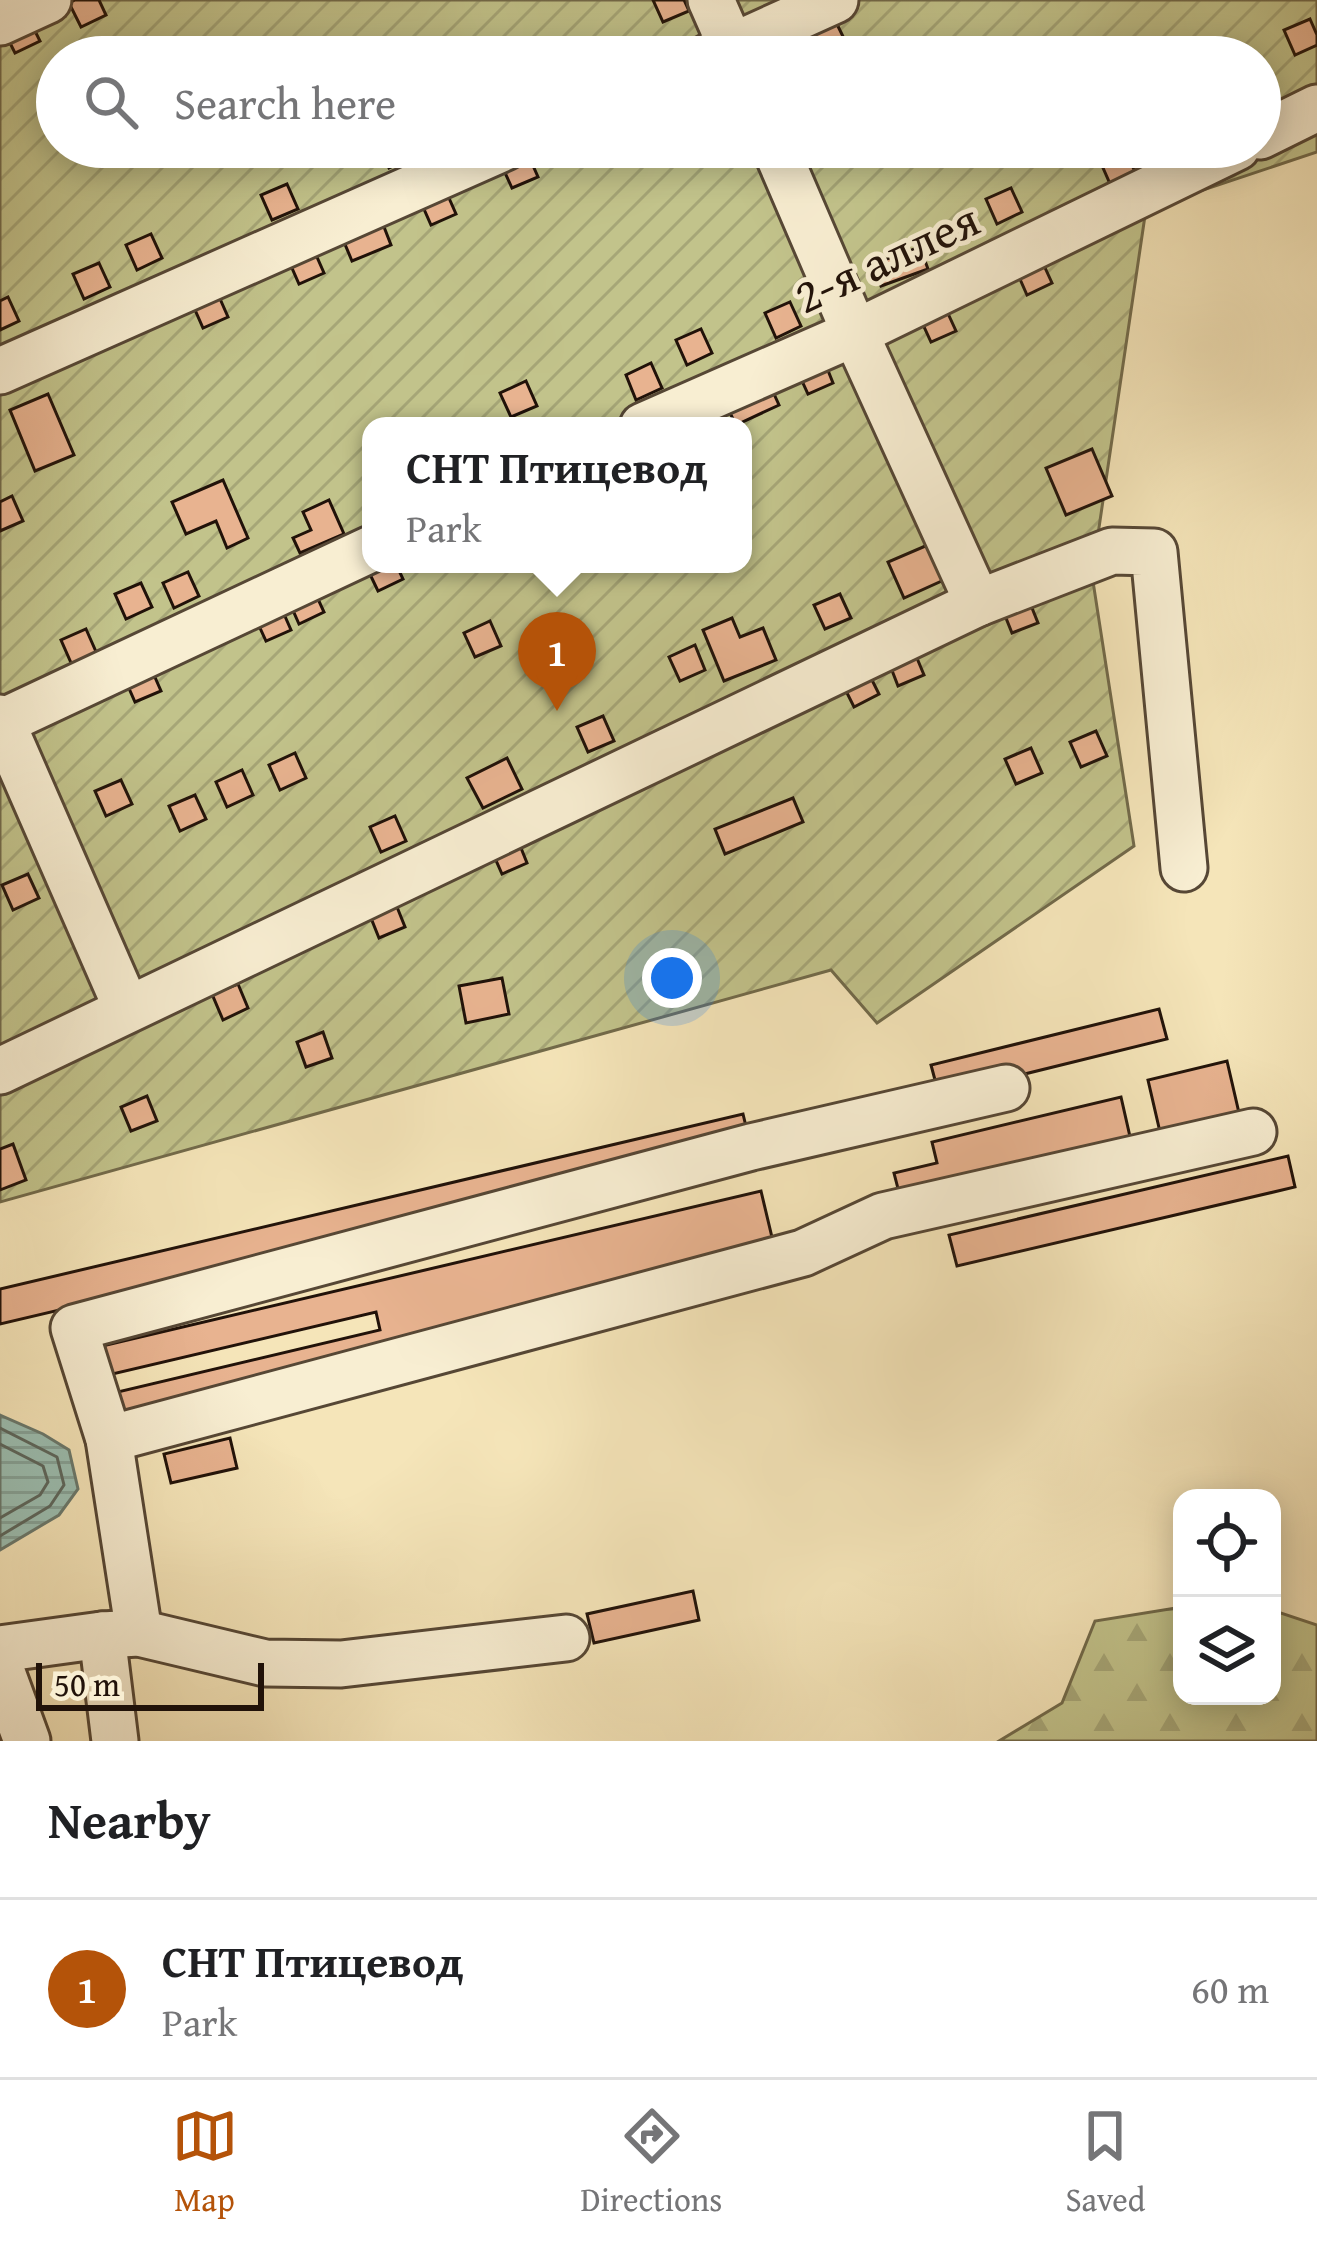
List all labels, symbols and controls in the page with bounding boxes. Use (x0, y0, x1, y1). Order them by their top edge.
search box (36, 36, 1281, 168)
icon: search (78, 69, 144, 135)
text: Search here (174, 70, 396, 135)
street label: 2-я аллея (782, 183, 990, 331)
popup (362, 417, 752, 573)
text: СНТ Птицевод (406, 434, 708, 499)
text: Park (406, 499, 482, 556)
pin: 1 (518, 612, 596, 711)
your location (642, 948, 702, 1008)
map controls (1173, 1489, 1281, 1705)
button: locate (1173, 1489, 1281, 1597)
button: layers (1173, 1597, 1281, 1705)
scale bar (36, 1657, 264, 1710)
text: 50 m (54, 1660, 120, 1708)
text: Nearby (48, 1782, 211, 1857)
text: СНТ Птицевод (162, 1928, 463, 1993)
text: 1 (77, 1960, 97, 2017)
text: 60 m (1191, 1960, 1269, 2017)
text: Park (162, 1993, 237, 2050)
tab: Map (172, 2103, 238, 2223)
tab: Directions (581, 2103, 722, 2223)
tab: Saved (1066, 2103, 1145, 2223)

